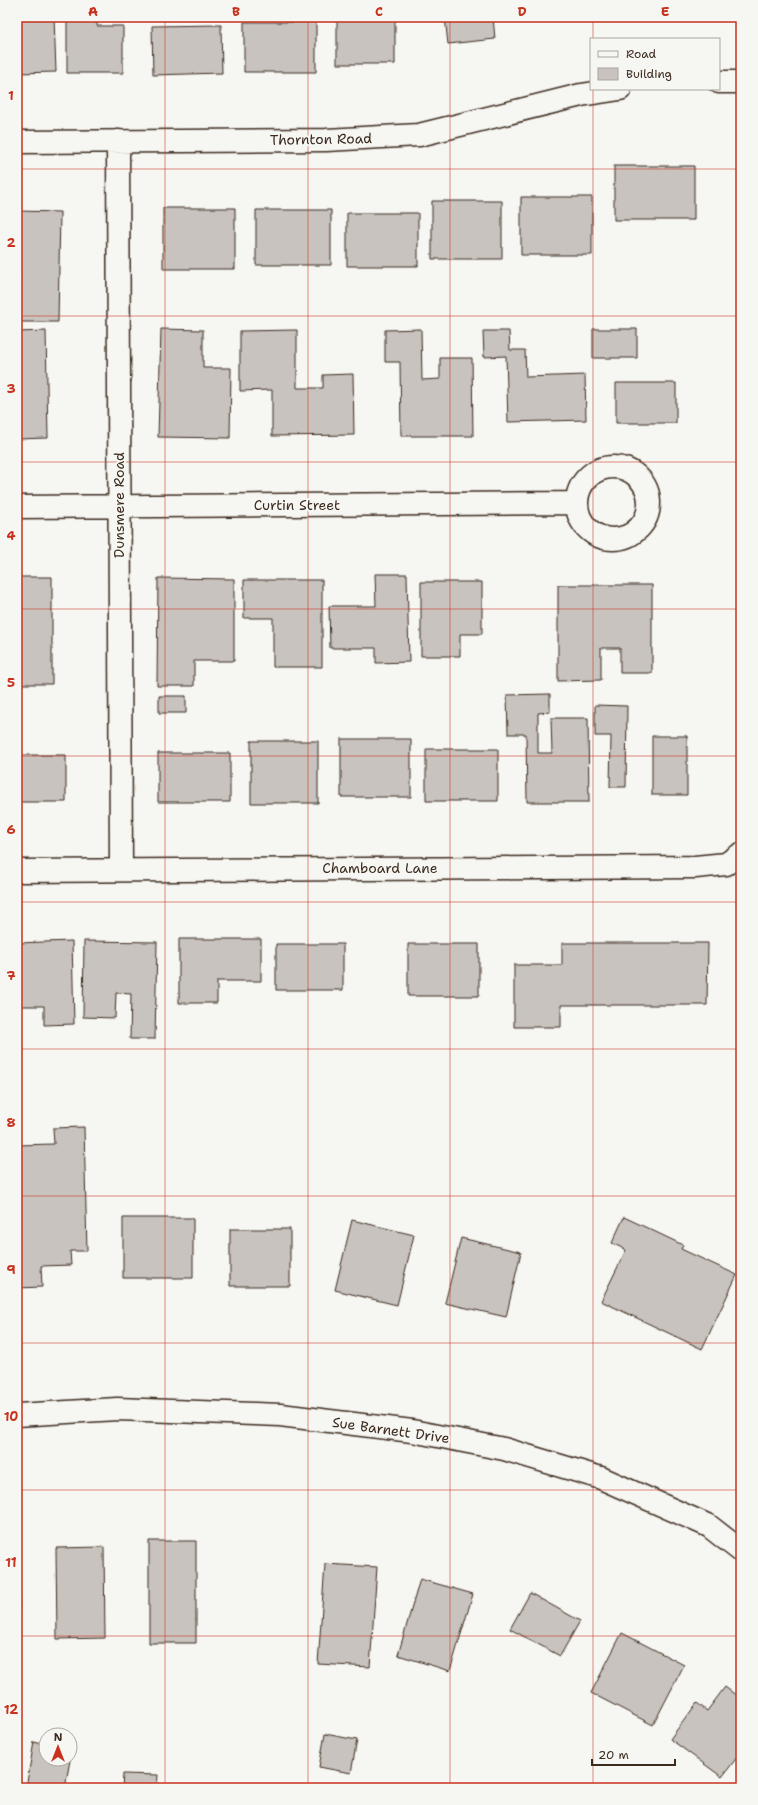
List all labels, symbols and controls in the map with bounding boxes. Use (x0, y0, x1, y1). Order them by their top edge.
text: A (88, 3, 98, 20)
text: B (232, 3, 240, 20)
text: C (375, 3, 383, 20)
text: D (517, 3, 527, 20)
text: E (661, 3, 670, 20)
legend (590, 38, 720, 90)
text: Road (626, 46, 657, 62)
text: Building (626, 66, 672, 82)
text: 1 (8, 87, 14, 104)
street label: Thornton Road (270, 129, 372, 149)
text: 2 (6, 234, 16, 251)
text: 3 (6, 380, 16, 397)
street label: Dunsmere Road (110, 452, 128, 558)
street label: Curtin Street (254, 496, 340, 514)
text: 4 (6, 527, 16, 544)
text: 5 (7, 674, 15, 691)
text: 6 (6, 821, 16, 838)
street label: Chamboard Lane (322, 859, 438, 877)
text: 7 (6, 967, 16, 984)
text: 8 (6, 1114, 16, 1131)
text: 9 (6, 1261, 16, 1278)
text: 10 (4, 1408, 18, 1425)
street label: Sue Barnett Drive (331, 1413, 451, 1447)
text: 11 (5, 1554, 17, 1571)
text: 12 (4, 1701, 18, 1718)
north arrow (38, 1727, 78, 1767)
text: N (54, 1730, 63, 1745)
scale bar (592, 1741, 675, 1767)
text: 20 m (598, 1747, 629, 1763)

